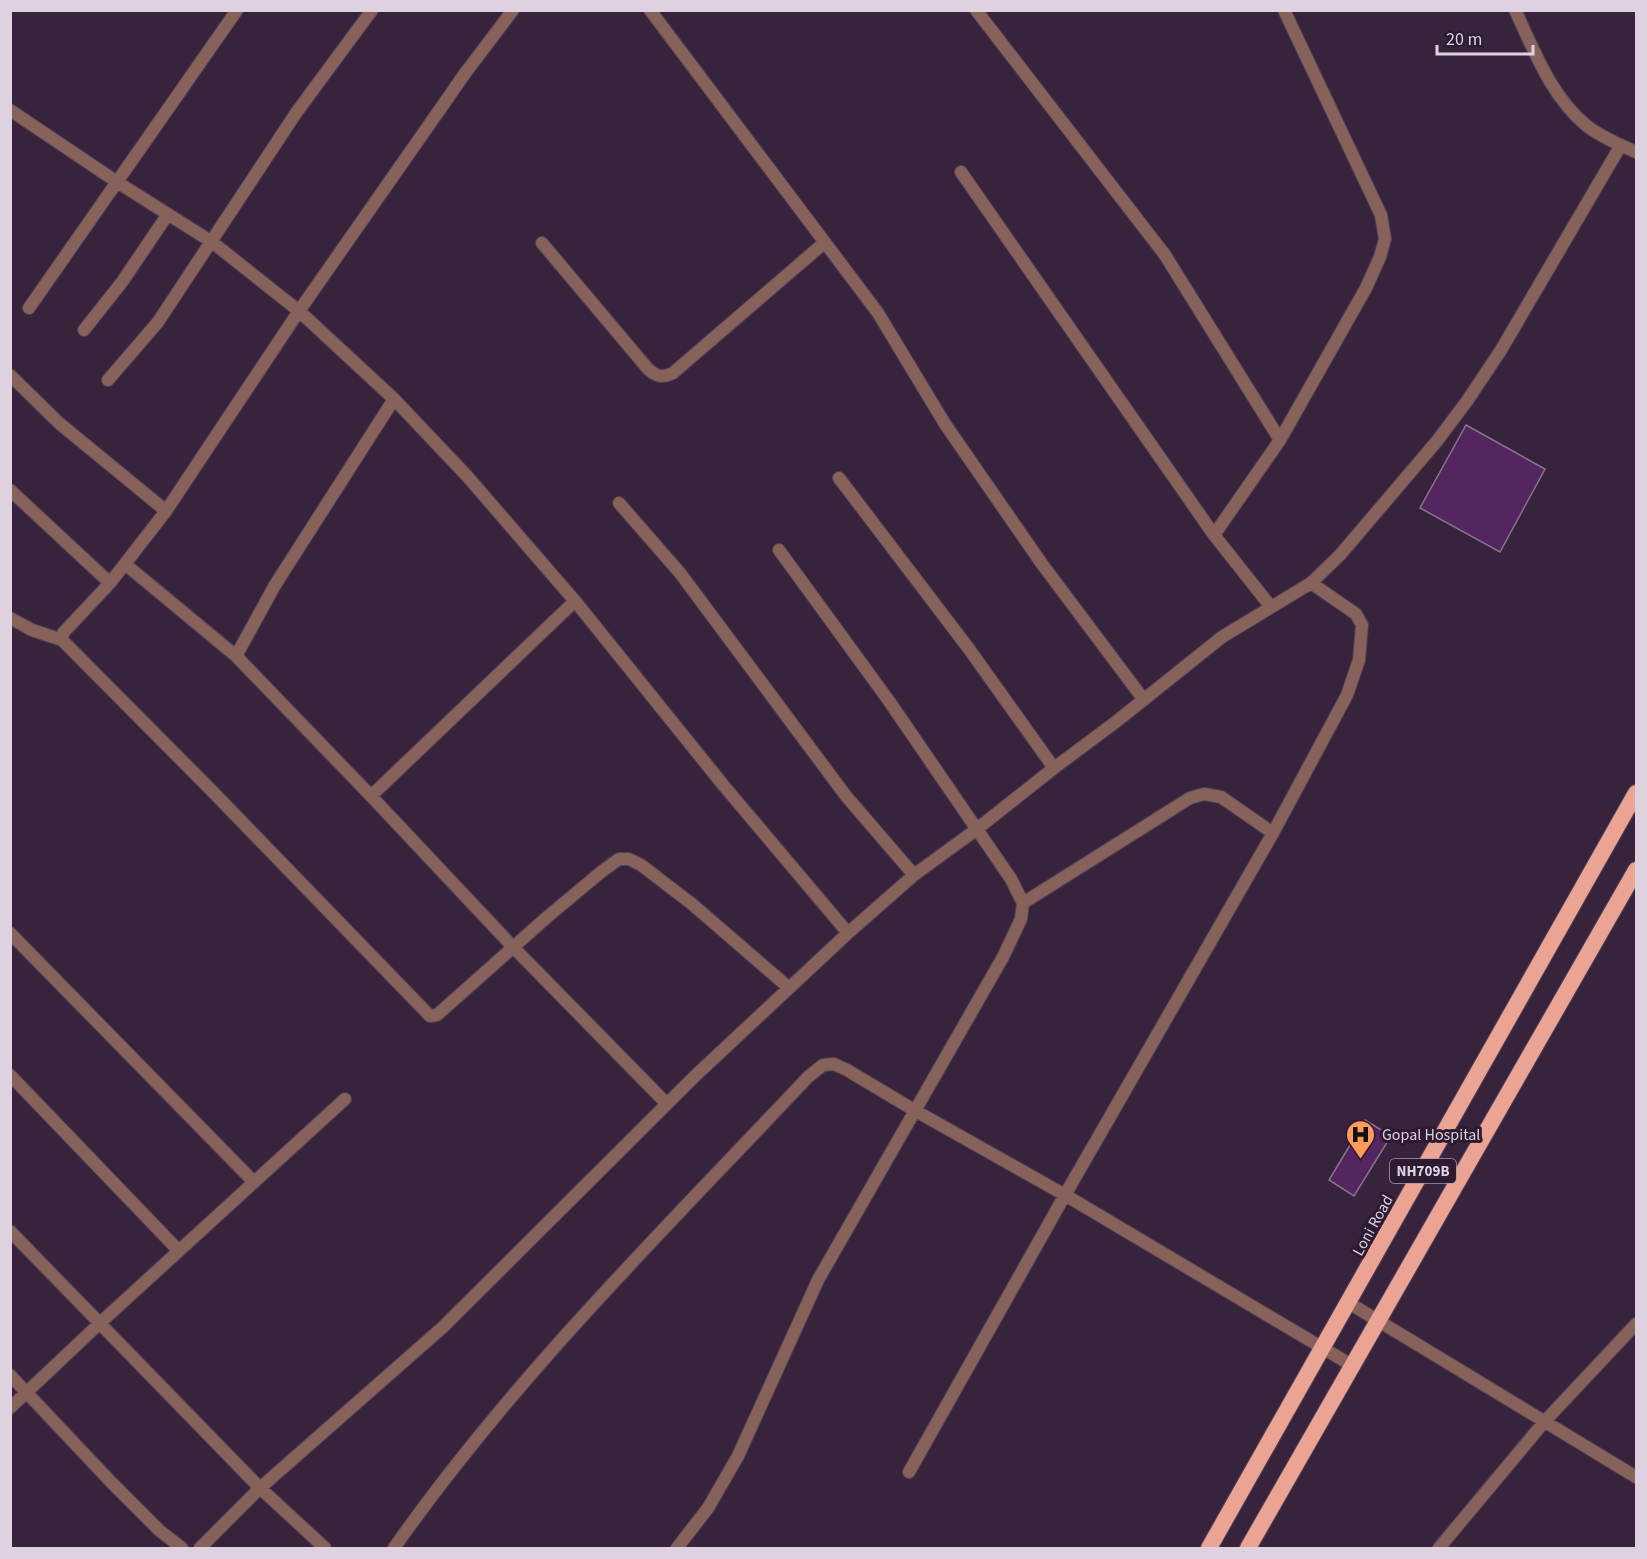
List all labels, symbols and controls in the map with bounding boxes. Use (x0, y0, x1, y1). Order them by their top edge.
scale bar (1437, 18, 1533, 56)
text: 20 m (1446, 27, 1482, 52)
hospital icon: Gopal Hospital (1345, 1118, 1377, 1160)
place label: Gopal Hospital (1382, 1124, 1480, 1146)
road number: NH709B (1390, 1159, 1456, 1183)
street label: Loni Road (1347, 1191, 1399, 1260)

